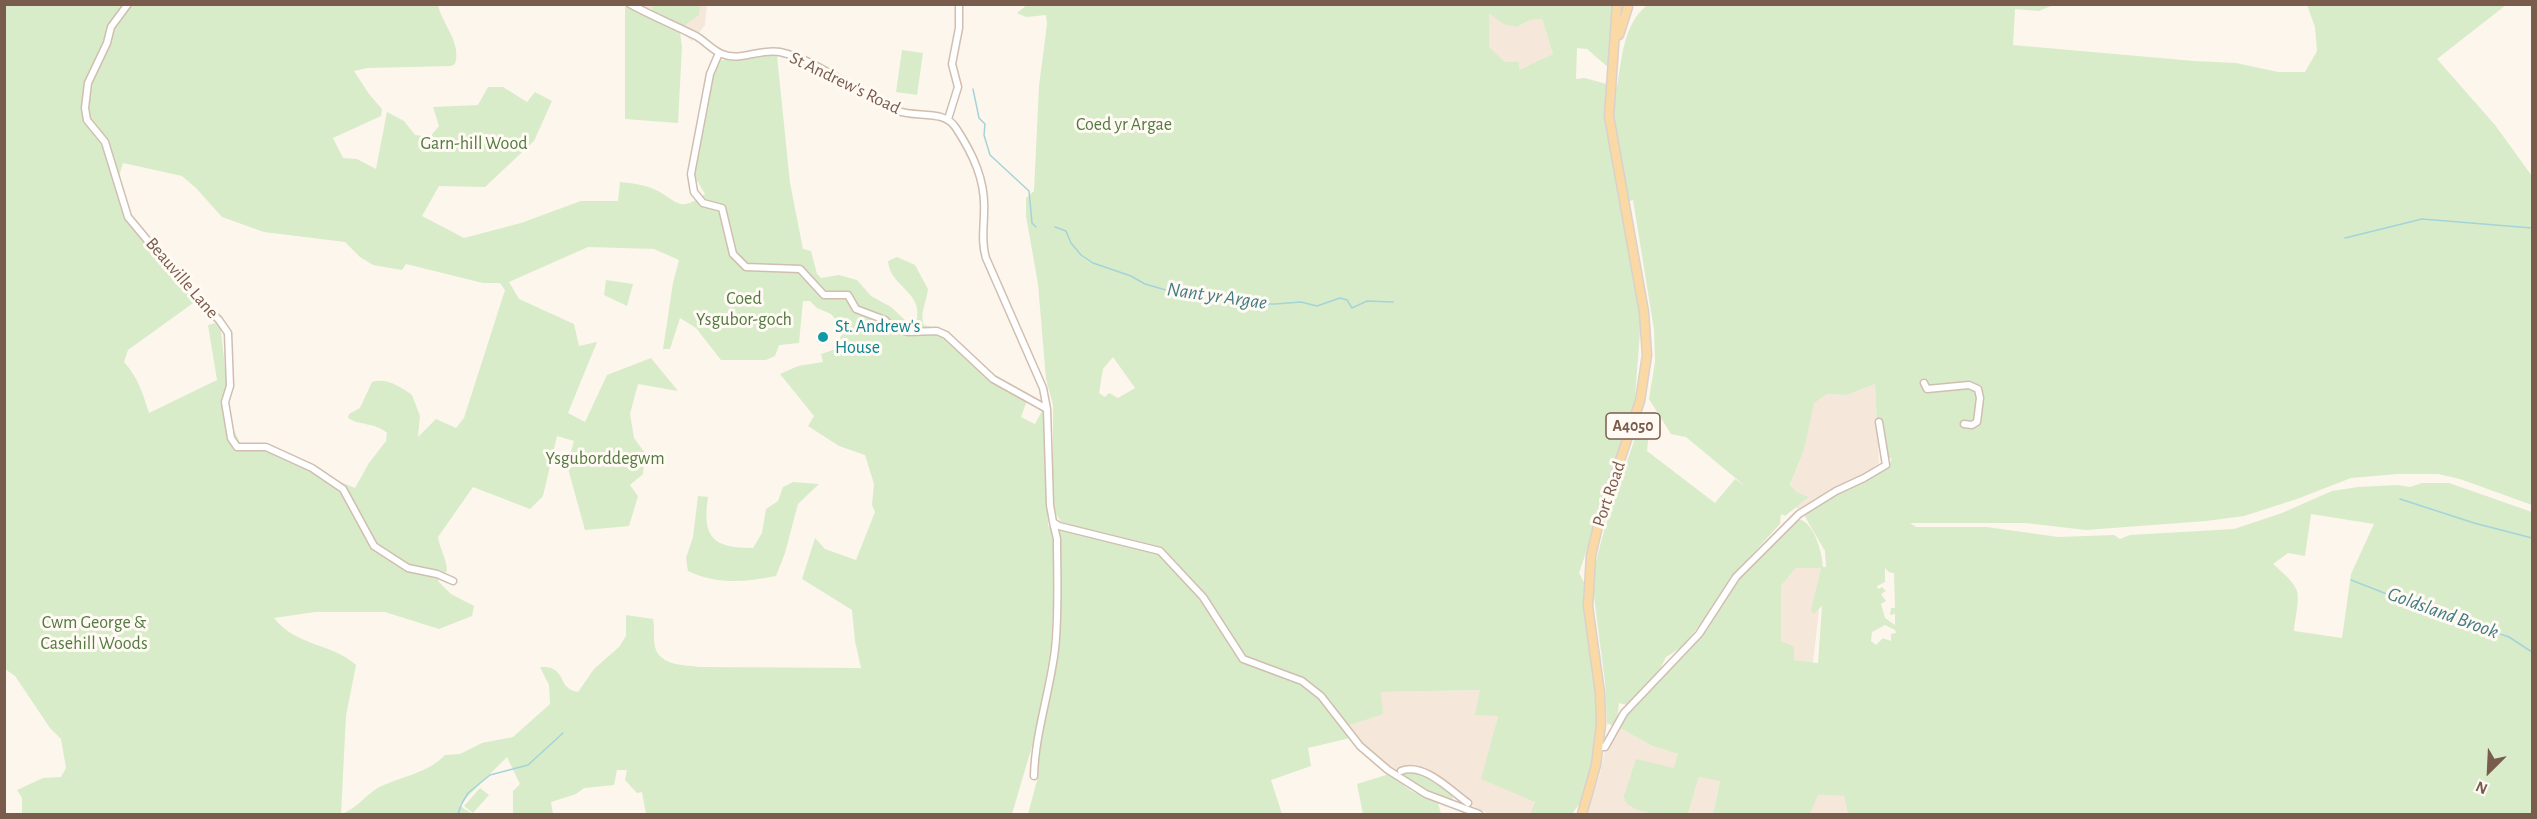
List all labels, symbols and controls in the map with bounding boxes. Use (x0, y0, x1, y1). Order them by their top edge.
street label: St Andrew's Road (786, 47, 904, 119)
park label: Coed yr Argae (1076, 114, 1172, 136)
park label: Garn-hill Wood (420, 133, 528, 155)
street label: Beauville Lane (141, 233, 223, 323)
water label: Nant yr Argae (1165, 277, 1269, 315)
park label: Coed Ysgubor-goch (696, 288, 792, 330)
place label: St. Andrew's House (835, 316, 920, 358)
marker: St. Andrew's House (816, 330, 830, 344)
road number: A4050 (1606, 413, 1660, 439)
park label: Ysguborddegwm (545, 448, 665, 470)
street label: Port Road (1588, 459, 1630, 529)
water label: Goldsland Brook (2384, 582, 2502, 644)
park label: Cwm George & Casehill Woods (40, 612, 148, 654)
north arrow (2459, 741, 2519, 801)
text: N (2473, 778, 2490, 797)

